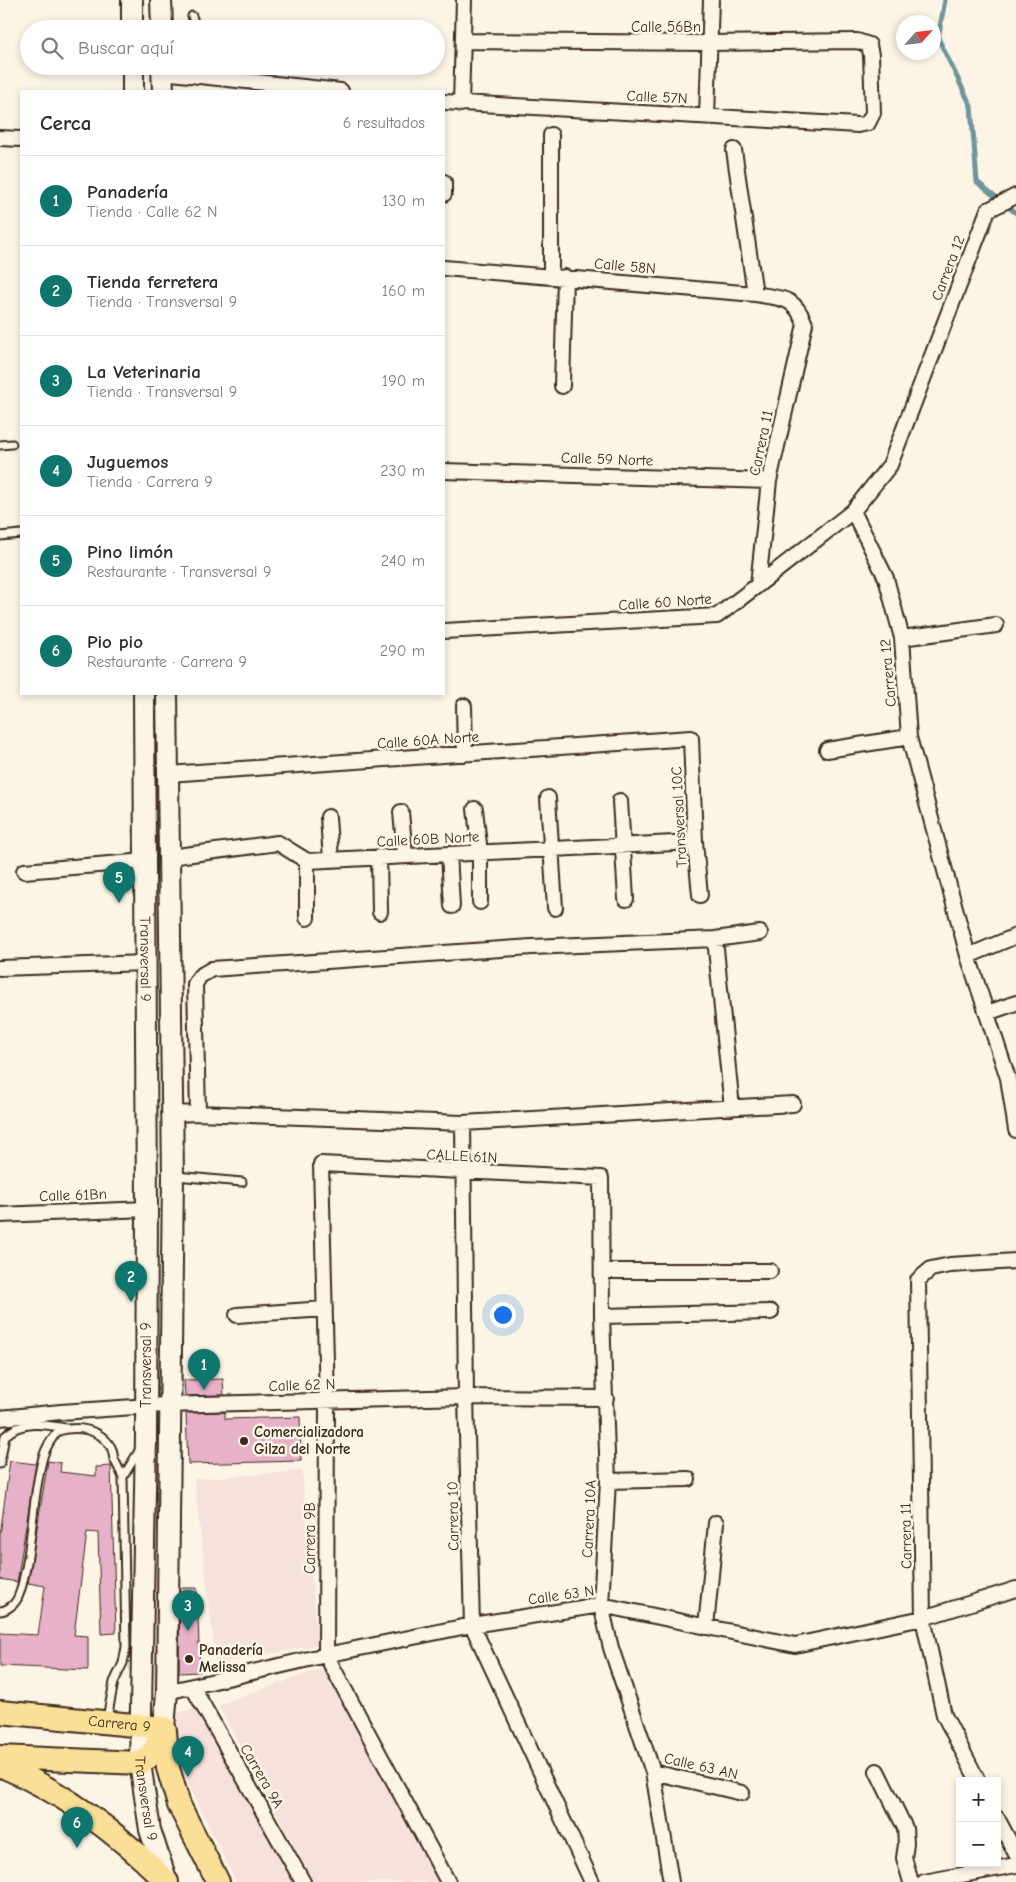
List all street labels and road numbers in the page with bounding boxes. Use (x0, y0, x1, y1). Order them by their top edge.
street label: Calle 56Bn (631, 18, 701, 36)
street label: Calle 57N (626, 86, 688, 108)
street label: Carrera 12 (927, 233, 969, 303)
street label: Calle 58N (593, 254, 657, 278)
street label: Carrera 11 (745, 409, 777, 477)
street label: Calle 59 Norte (561, 448, 654, 470)
street label: Calle 60 Norte (618, 590, 713, 614)
street label: Carrera 12 (876, 638, 900, 708)
street label: Calle 60A Norte (376, 727, 480, 753)
street label: Transversal 10C (667, 766, 691, 868)
street label: Calle 60B Norte (376, 827, 480, 851)
street label: Transversal 9 (136, 916, 155, 1002)
street label: CALLE 61N (426, 1145, 498, 1167)
street label: Calle 61Bn (39, 1185, 107, 1205)
street label: Transversal 9 (137, 1322, 155, 1408)
street label: Calle 62 N (268, 1375, 336, 1395)
street label: Carrera 10A (578, 1479, 600, 1559)
street label: Carrera 10 (443, 1481, 463, 1551)
street label: Carrera 9B (301, 1502, 319, 1574)
street label: Carrera 11 (896, 1503, 916, 1569)
street label: Calle 63 N (527, 1581, 595, 1609)
street label: Carrera 9 (87, 1712, 151, 1736)
street label: Carrera 9A (236, 1741, 288, 1812)
street label: Calle 63 AN (662, 1749, 740, 1783)
street label: Transversal 9 (131, 1756, 162, 1843)

